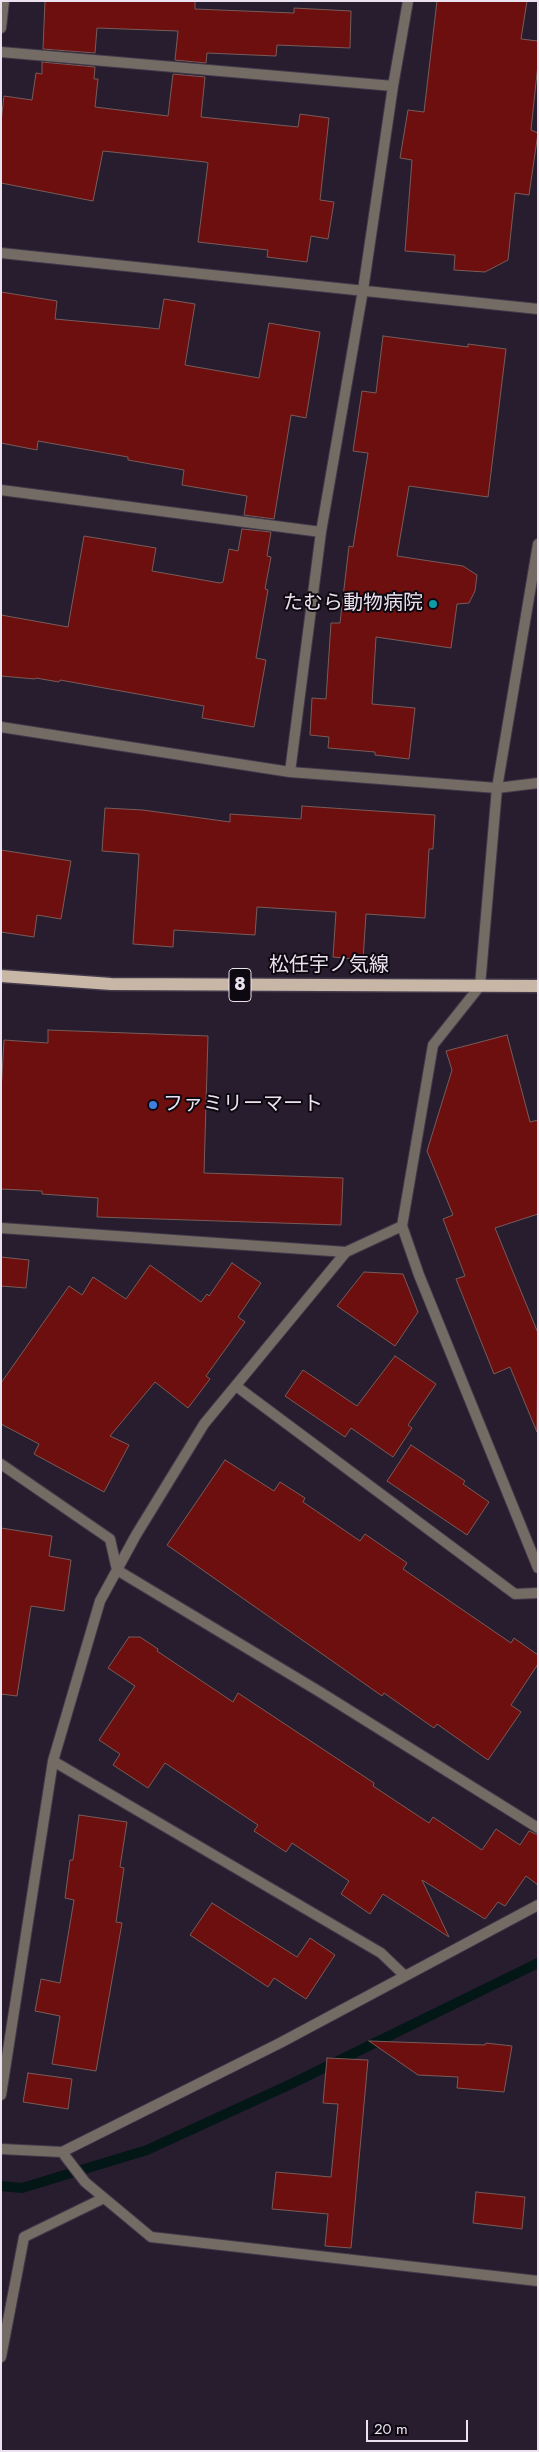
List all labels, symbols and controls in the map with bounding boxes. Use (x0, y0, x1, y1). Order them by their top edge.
place label: たむら動物病院 (283, 592, 423, 616)
marker: たむら動物病院 (427, 598, 439, 610)
street label: 松任宇ノ気線 (269, 954, 389, 978)
road number: 8 (229, 968, 251, 1002)
place label: ファミリーマート (163, 1093, 323, 1117)
marker: ファミリーマート (147, 1099, 159, 1111)
scale bar (369, 2410, 472, 2442)
text: 20 m (374, 2418, 408, 2440)

